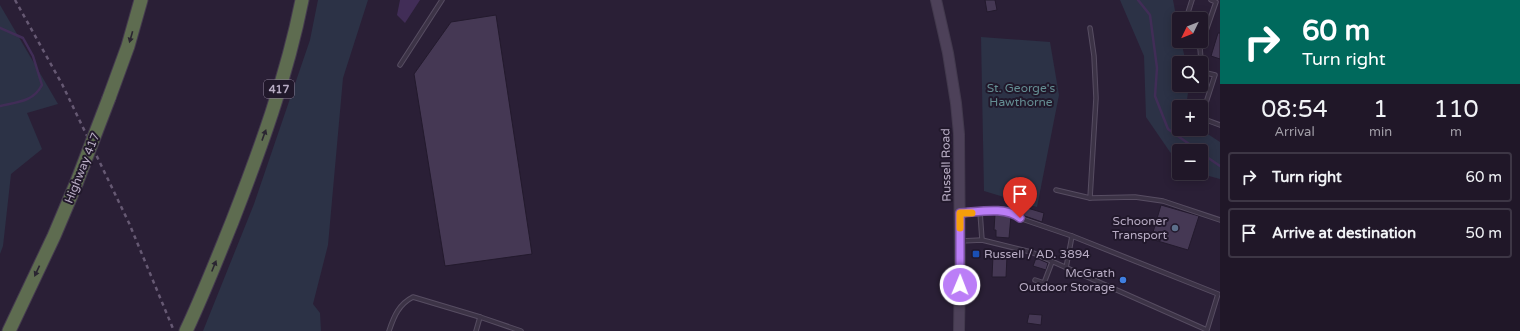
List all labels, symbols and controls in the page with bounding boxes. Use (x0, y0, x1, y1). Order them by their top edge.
north arrow (1172, 12, 1208, 48)
map controls (1172, 12, 1208, 180)
text: 60 m (1302, 14, 1370, 48)
icon: right (1236, 16, 1288, 68)
one-way arrow (127, 31, 133, 44)
text: Turn right (1302, 48, 1386, 70)
button: search (1172, 56, 1208, 92)
road number: 417 (264, 80, 294, 98)
park label: St. George's Hawthorne (987, 81, 1055, 109)
text: 08:54 (1261, 95, 1328, 124)
text: 1 (1373, 95, 1388, 124)
text: 110 (1433, 95, 1479, 124)
button: + (1172, 100, 1208, 136)
text: Arrival (1274, 124, 1315, 140)
text: min (1369, 124, 1392, 140)
text: m (1450, 124, 1462, 140)
one-way arrow (262, 128, 268, 140)
street label: Russell Road (938, 128, 954, 202)
street label: Highway 417 (61, 131, 103, 205)
button: − (1172, 144, 1208, 180)
icon: right (1238, 166, 1260, 188)
text: Turn right (1272, 168, 1342, 186)
text: 60 m (1465, 168, 1502, 186)
pin (1003, 177, 1037, 218)
icon: arrive (1009, 183, 1031, 205)
place label: Schooner Transport (1112, 214, 1167, 242)
icon: arrive (1238, 222, 1260, 244)
marker: Schooner Transport (1170, 223, 1180, 233)
text: Arrive at destination (1272, 224, 1416, 242)
text: 50 m (1465, 224, 1502, 242)
place label: Russell / AD. 3894 (984, 247, 1090, 261)
marker: Russell / AD. 3894 (971, 249, 981, 259)
one-way arrow (211, 260, 217, 271)
position arrow (939, 264, 981, 306)
one-way arrow (34, 266, 40, 277)
place label: McGrath Outdoor Storage (1019, 266, 1115, 294)
marker: McGrath Outdoor Storage (1118, 275, 1128, 285)

